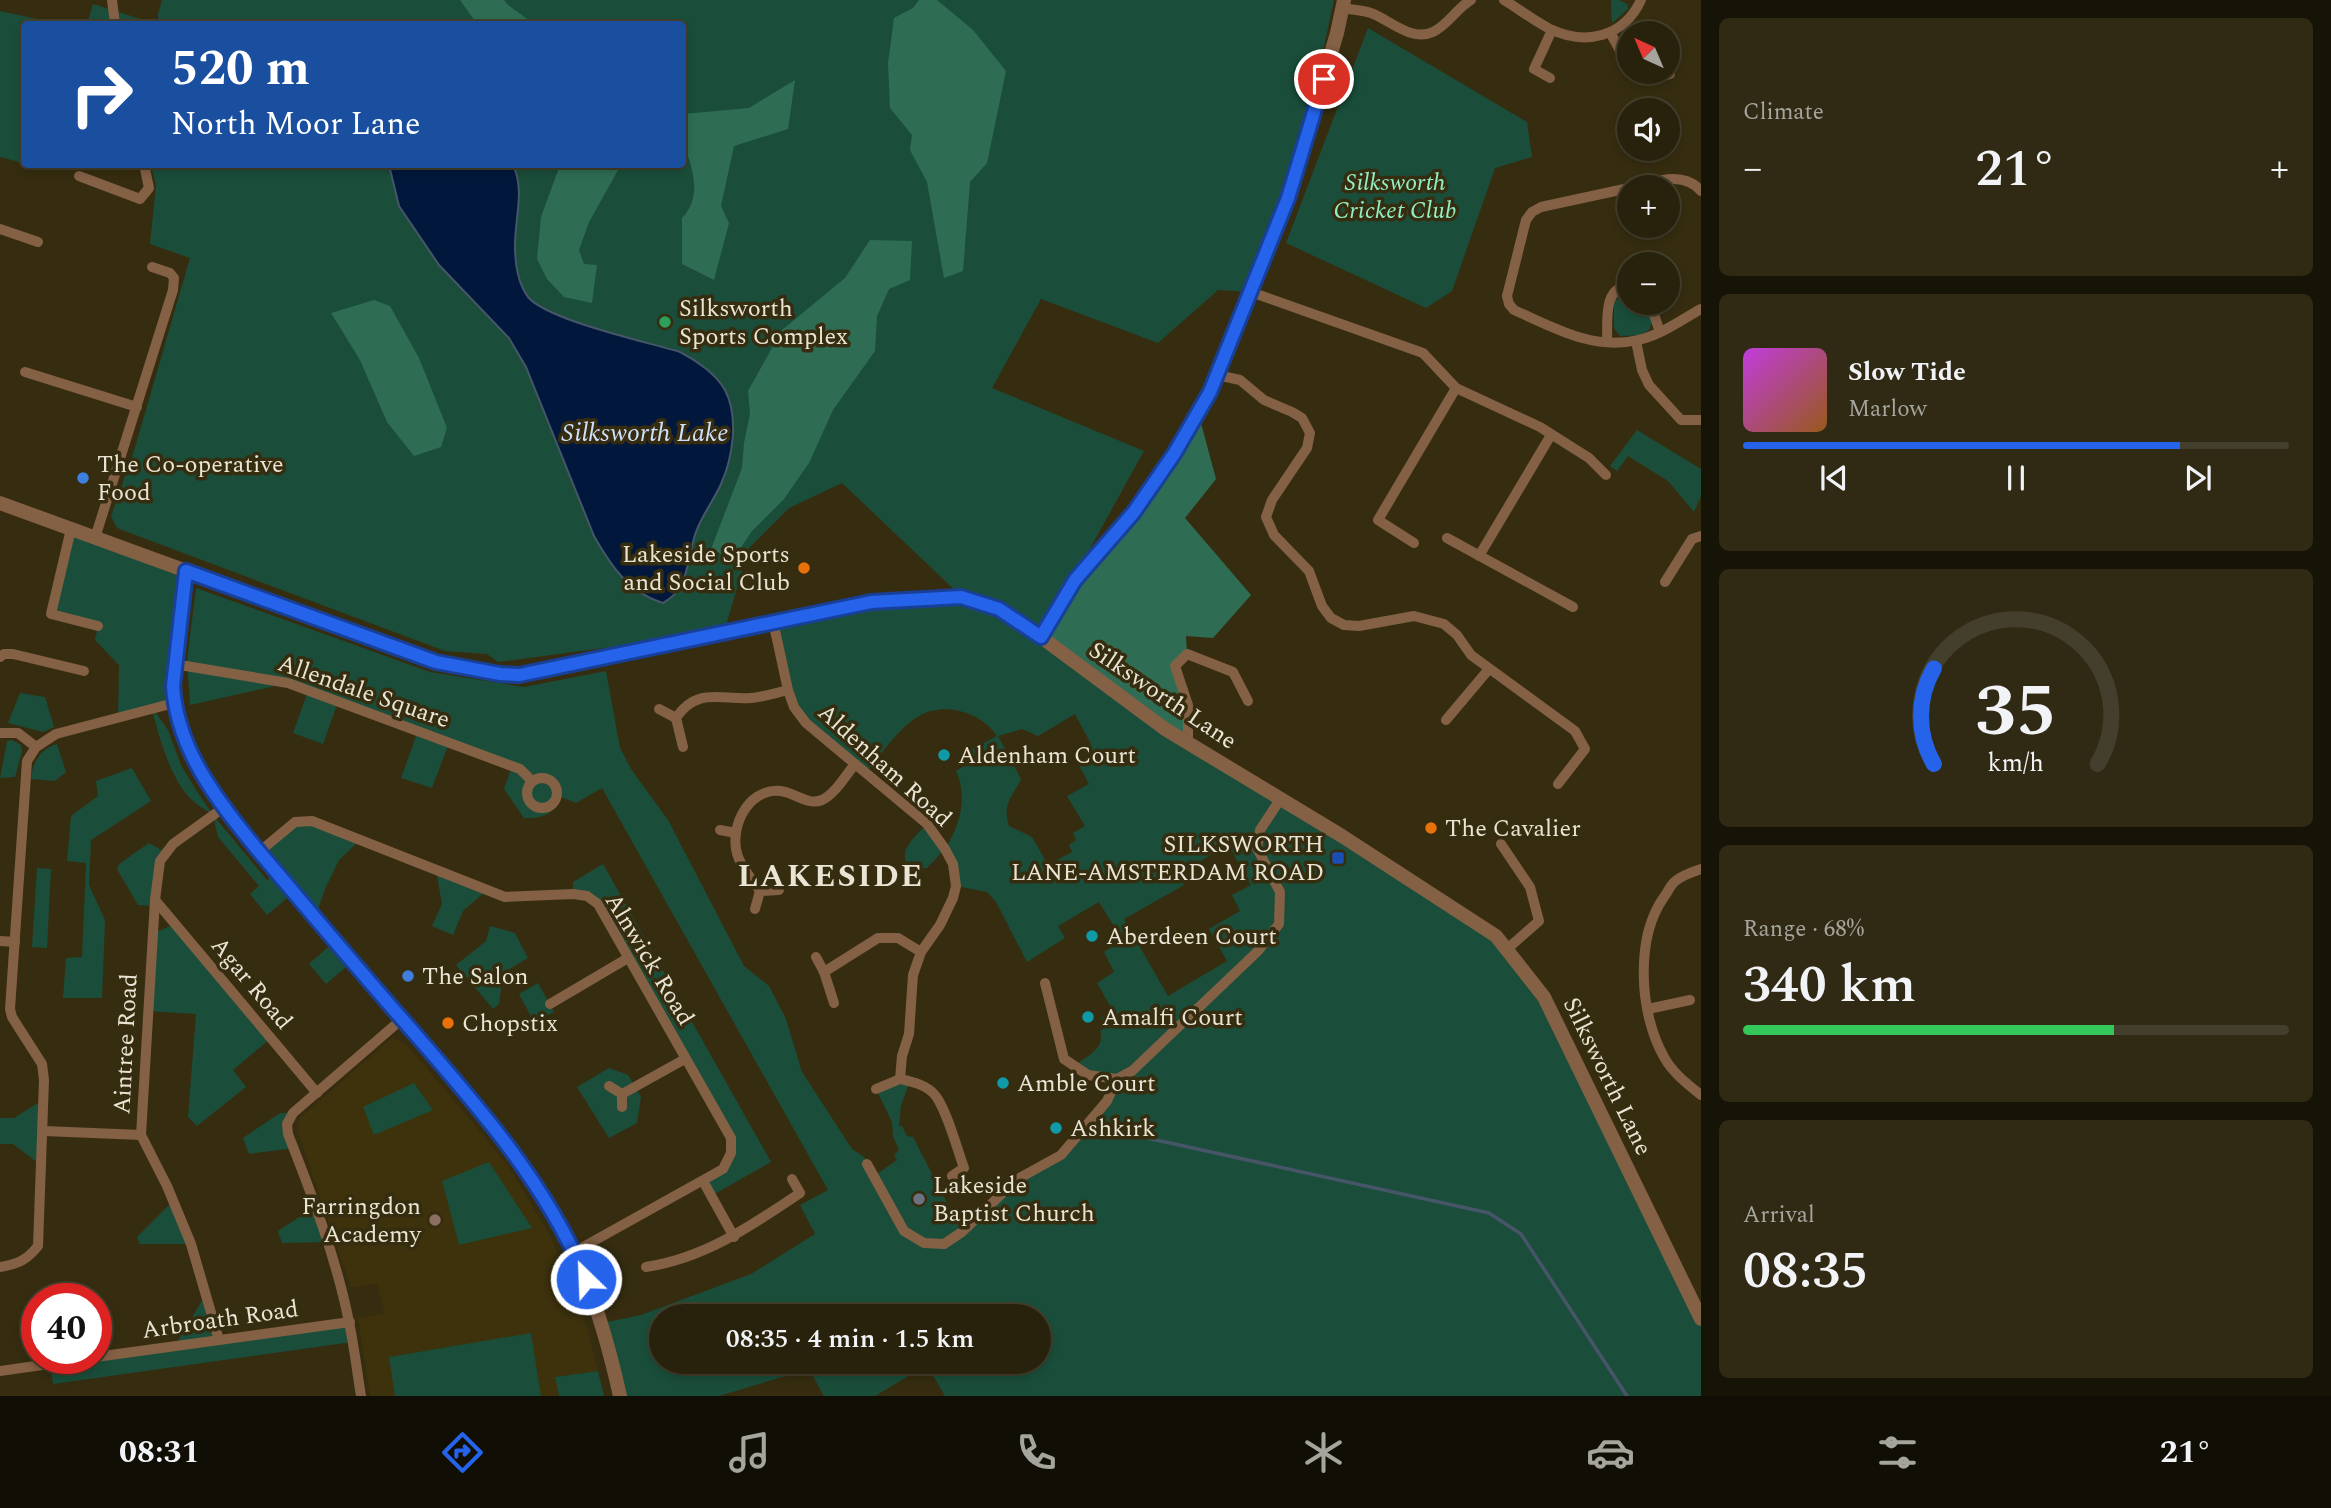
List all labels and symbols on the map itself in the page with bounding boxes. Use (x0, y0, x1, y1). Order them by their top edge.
north arrow (1617, 21, 1680, 84)
pin (1294, 49, 1354, 109)
park label: Silksworth Cricket Club (1333, 165, 1457, 229)
place label: Silksworth Sports Complex (679, 291, 848, 355)
marker: Silksworth Sports Complex (657, 314, 673, 330)
water label: Silksworth Lake (561, 413, 729, 453)
place label: The Co-operative Food (97, 447, 284, 511)
marker: The Co-operative Food (75, 470, 91, 486)
place label: Lakeside Sports and Social Club (622, 537, 790, 601)
marker: Lakeside Sports and Social Club (796, 560, 812, 576)
street label: Silksworth Lane (1081, 633, 1244, 759)
street label: Allendale Square (273, 646, 455, 738)
street label: Aldenham Road (809, 695, 960, 836)
place label: Aldenham Court (958, 738, 1136, 774)
marker: Aldenham Court (936, 747, 952, 763)
place label: The Cavalier (1445, 811, 1581, 847)
marker: The Cavalier (1423, 820, 1439, 836)
place label: SILKSWORTH LANE-AMSTERDAM ROAD (1011, 827, 1324, 891)
marker: SILKSWORTH LANE-AMSTERDAM ROAD (1330, 850, 1346, 866)
district label: LAKESIDE (738, 852, 924, 901)
street label: Alnwick Road (595, 886, 703, 1033)
place label: Aberdeen Court (1106, 919, 1277, 955)
marker: Aberdeen Court (1084, 928, 1100, 944)
street label: Agar Road (202, 929, 301, 1038)
place label: The Salon (422, 959, 529, 995)
marker: The Salon (400, 968, 416, 984)
street label: Aintree Road (104, 973, 148, 1115)
street label: Silksworth Lane (1553, 991, 1661, 1162)
place label: Amalfi Court (1102, 1000, 1243, 1036)
place label: Chopstix (462, 1006, 558, 1042)
marker: Amalfi Court (1080, 1009, 1096, 1025)
marker: Chopstix (440, 1015, 456, 1031)
place label: Amble Court (1017, 1066, 1155, 1102)
marker: Amble Court (995, 1075, 1011, 1091)
place label: Ashkirk (1070, 1111, 1155, 1147)
marker: Ashkirk (1048, 1120, 1064, 1136)
place label: Lakeside Baptist Church (933, 1168, 1095, 1232)
place label: Farringdon Academy (301, 1189, 422, 1253)
marker: Lakeside Baptist Church (911, 1191, 927, 1207)
marker: Farringdon Academy (427, 1212, 443, 1228)
position arrow (549, 1242, 623, 1316)
speed limit sign: 40 (21, 1283, 112, 1374)
street label: Arbroath Road (139, 1291, 301, 1349)

